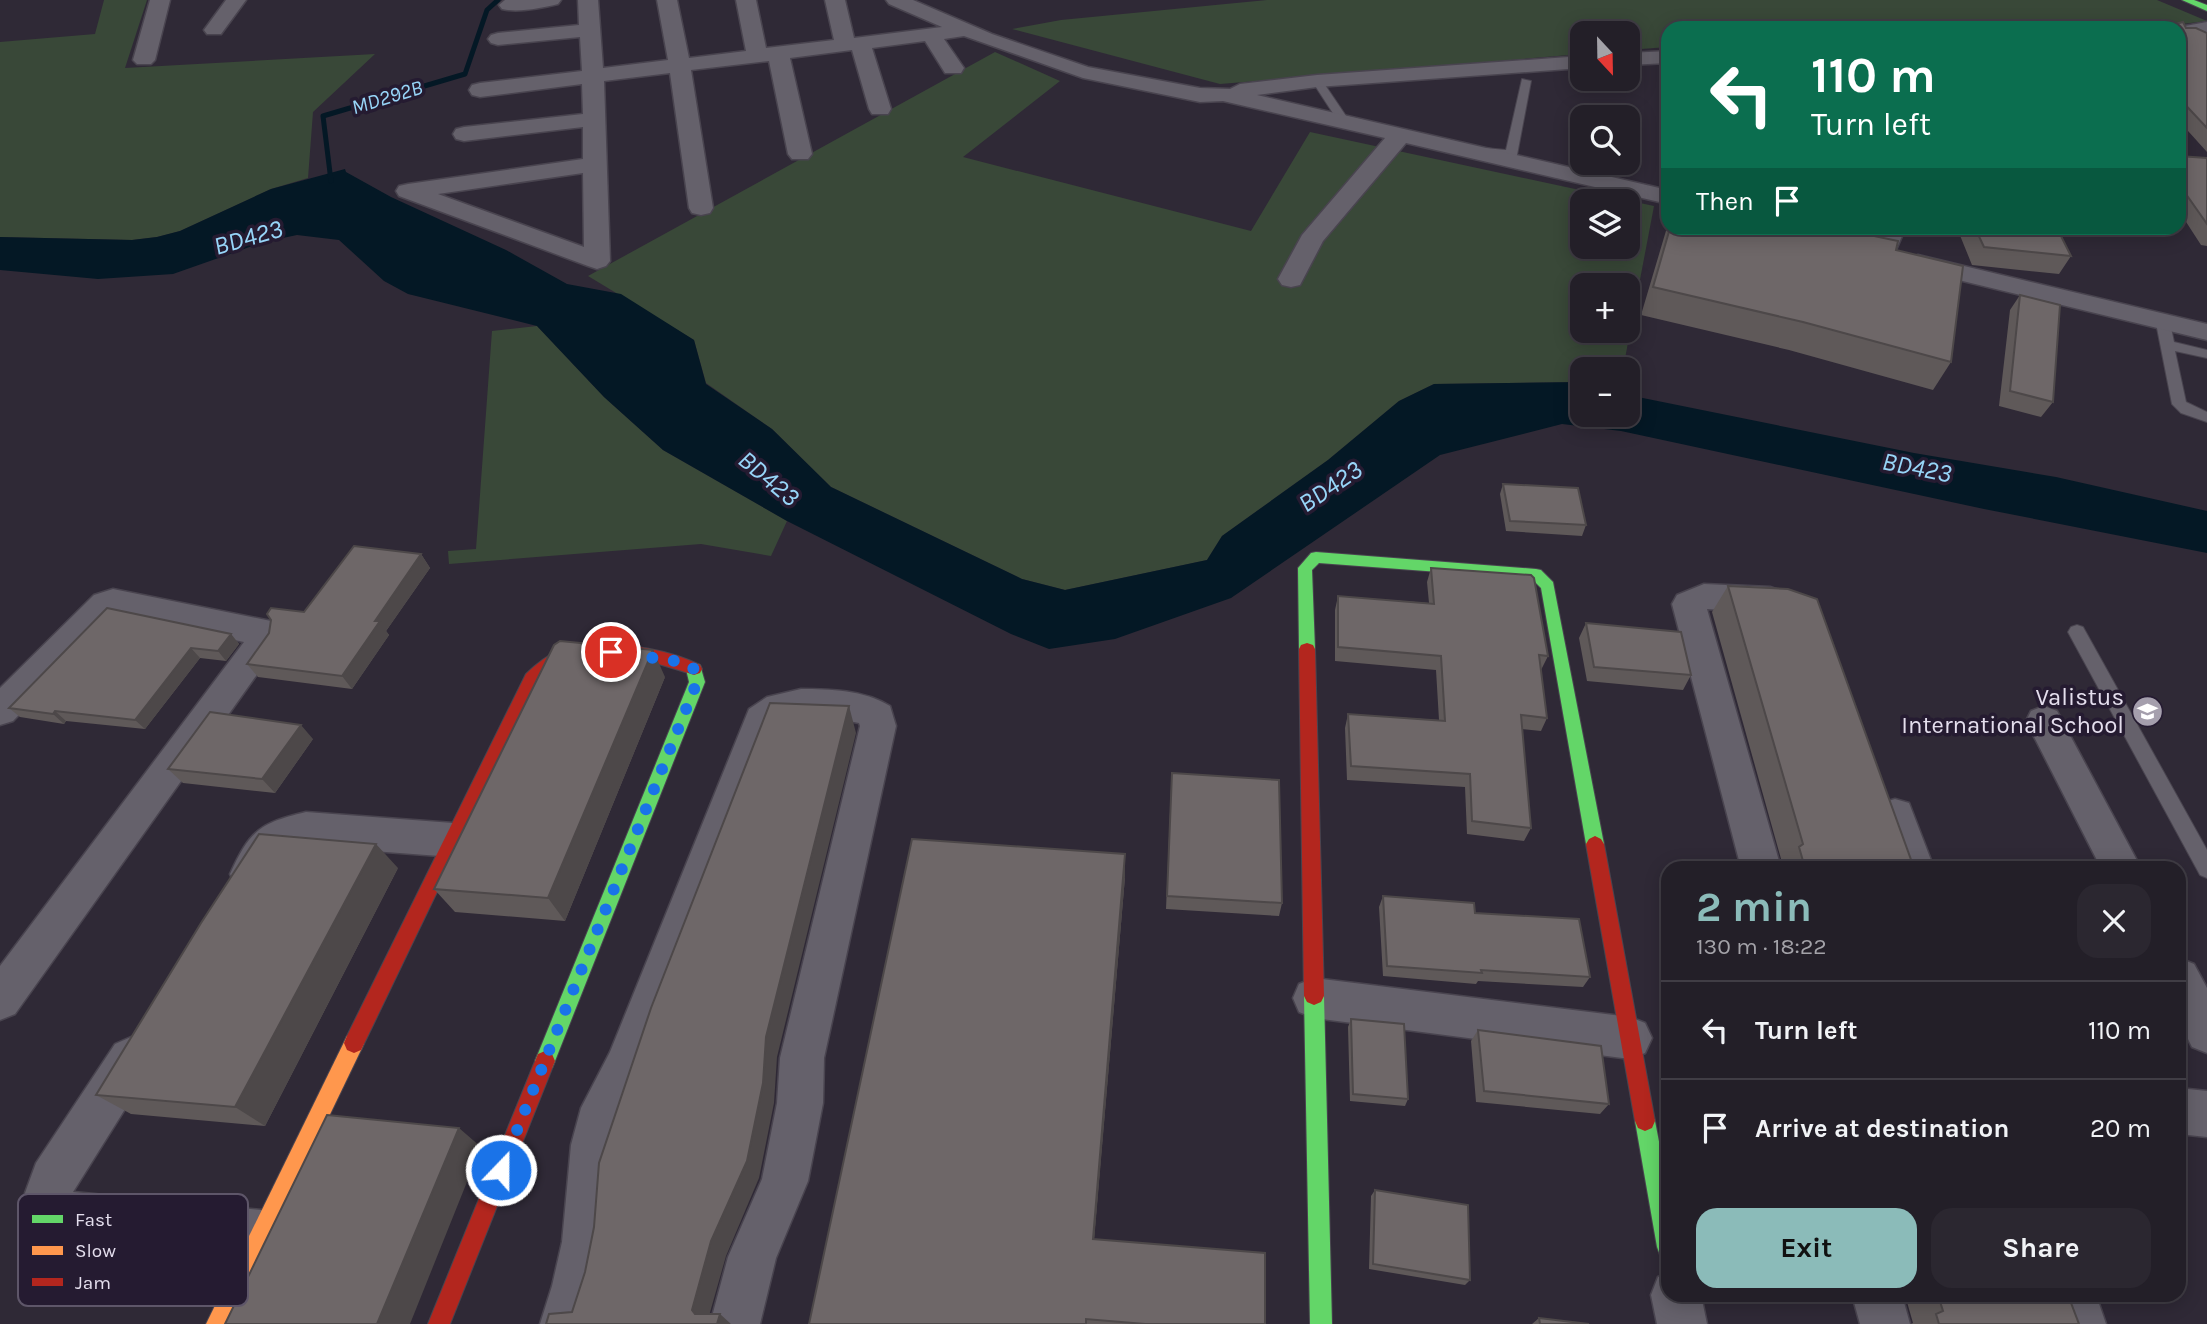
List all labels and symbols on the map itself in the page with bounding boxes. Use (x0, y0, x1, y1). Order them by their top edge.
north arrow (1570, 21, 1640, 91)
water label: MD292B (348, 75, 426, 119)
water label: BD423 (210, 213, 286, 262)
water label: BD423 (732, 444, 806, 513)
water label: BD423 (1879, 446, 1955, 489)
water label: BD423 (1292, 454, 1368, 519)
pin (581, 622, 641, 682)
place label: Valistus International School (1901, 683, 2124, 739)
school or university icon: Valistus International School (2130, 694, 2164, 728)
position arrow (464, 1133, 538, 1207)
legend (18, 1194, 248, 1306)
text: Fast (75, 1209, 112, 1231)
text: Slow (75, 1240, 116, 1262)
text: Jam (75, 1272, 111, 1294)

